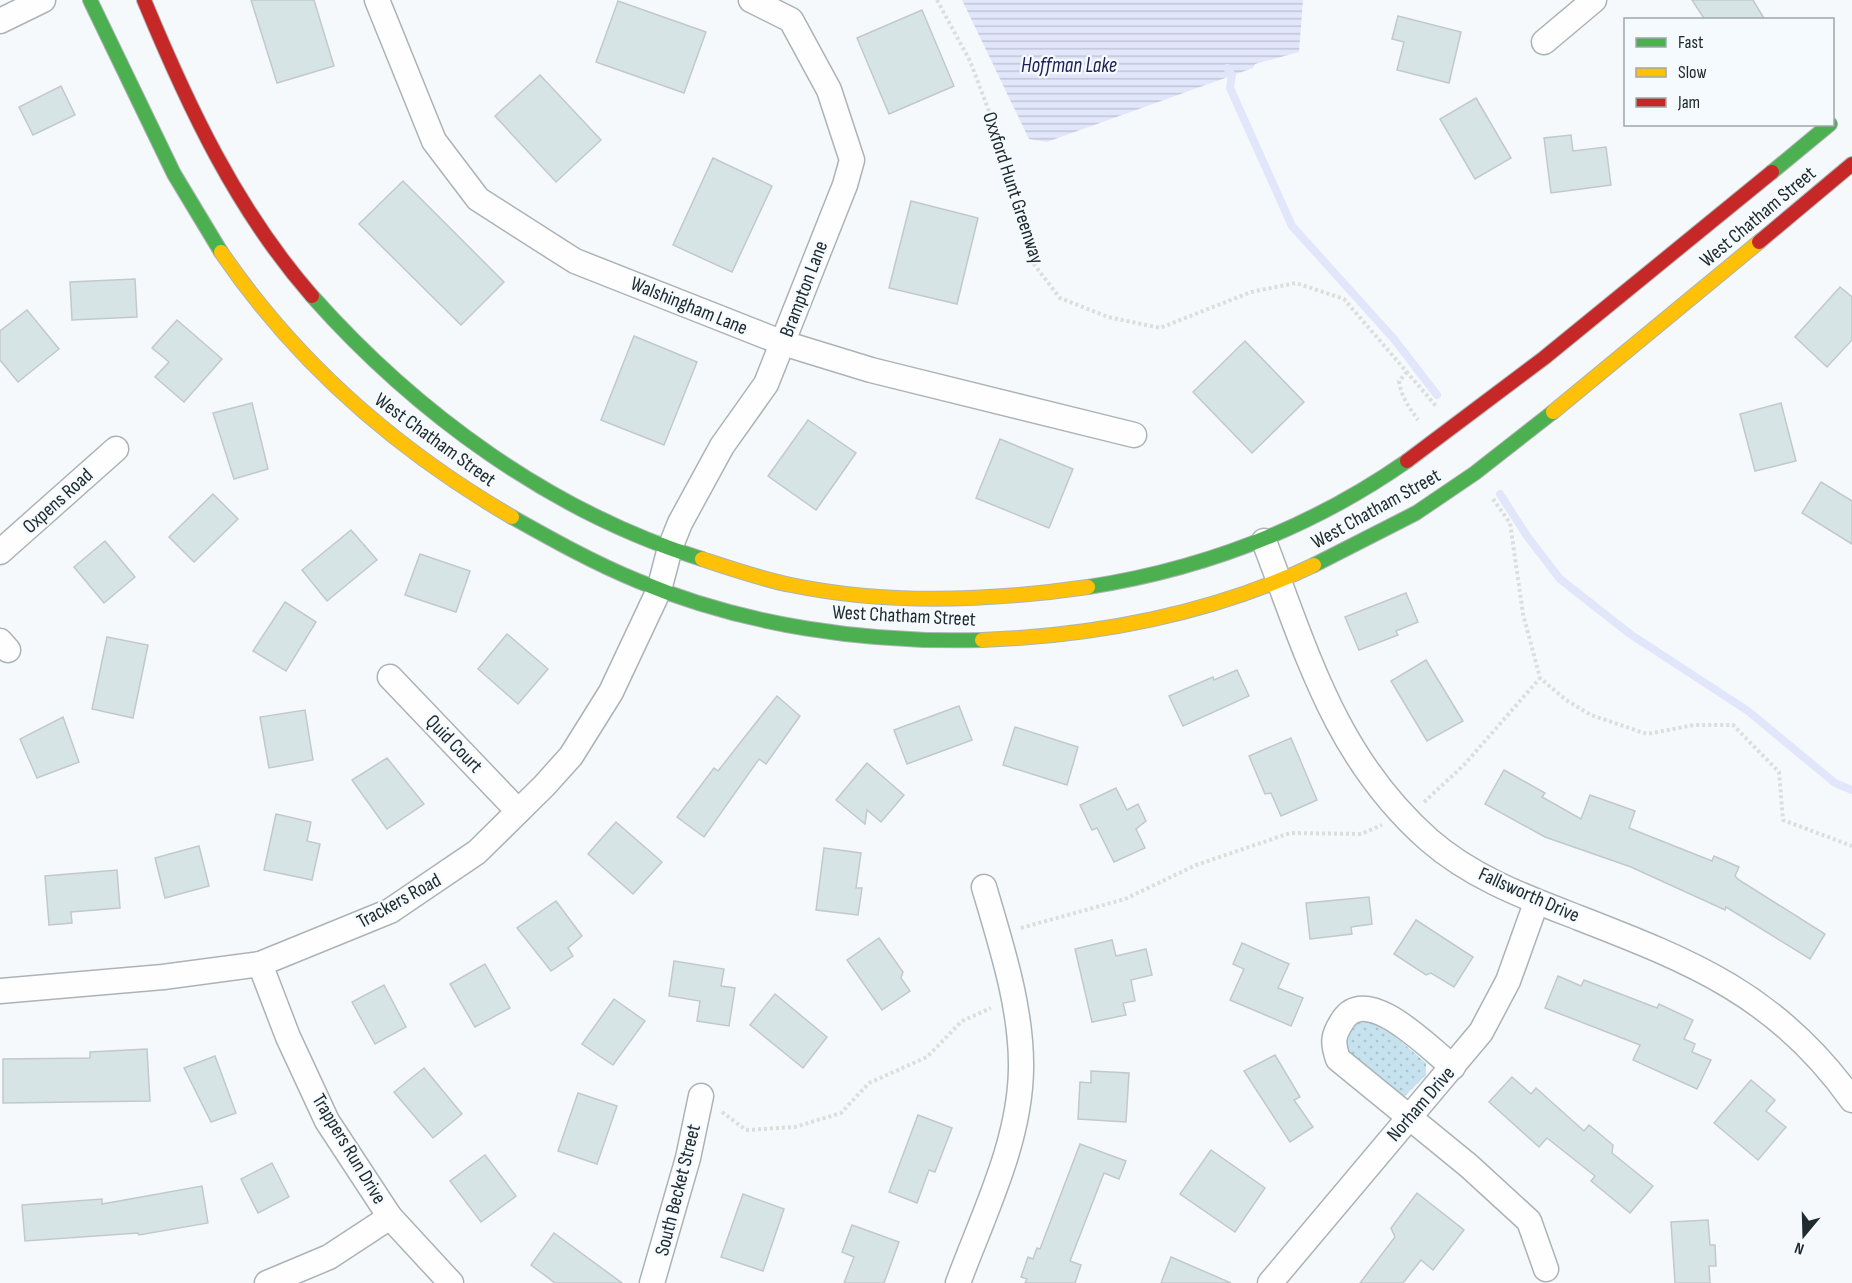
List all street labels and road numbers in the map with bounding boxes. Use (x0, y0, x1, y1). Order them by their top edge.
street label: Oxxford Hunt Greenway (977, 109, 1049, 267)
street label: West Chatham Street (1695, 162, 1821, 272)
street label: Brampton Lane (775, 238, 833, 340)
street label: Walshingham Lane (627, 272, 751, 340)
street label: West Chatham Street (370, 388, 500, 492)
street label: Oxpens Road (18, 463, 98, 539)
street label: West Chatham Street (1307, 464, 1445, 554)
street label: West Chatham Street (832, 600, 976, 632)
street label: Quid Court (420, 710, 488, 778)
street label: Fallsworth Drive (1475, 862, 1583, 928)
street label: Trackers Road (353, 868, 445, 934)
street label: Norham Drive (1382, 1062, 1460, 1146)
street label: Trappers Run Drive (307, 1089, 391, 1209)
street label: South Becket Street (650, 1122, 706, 1258)

